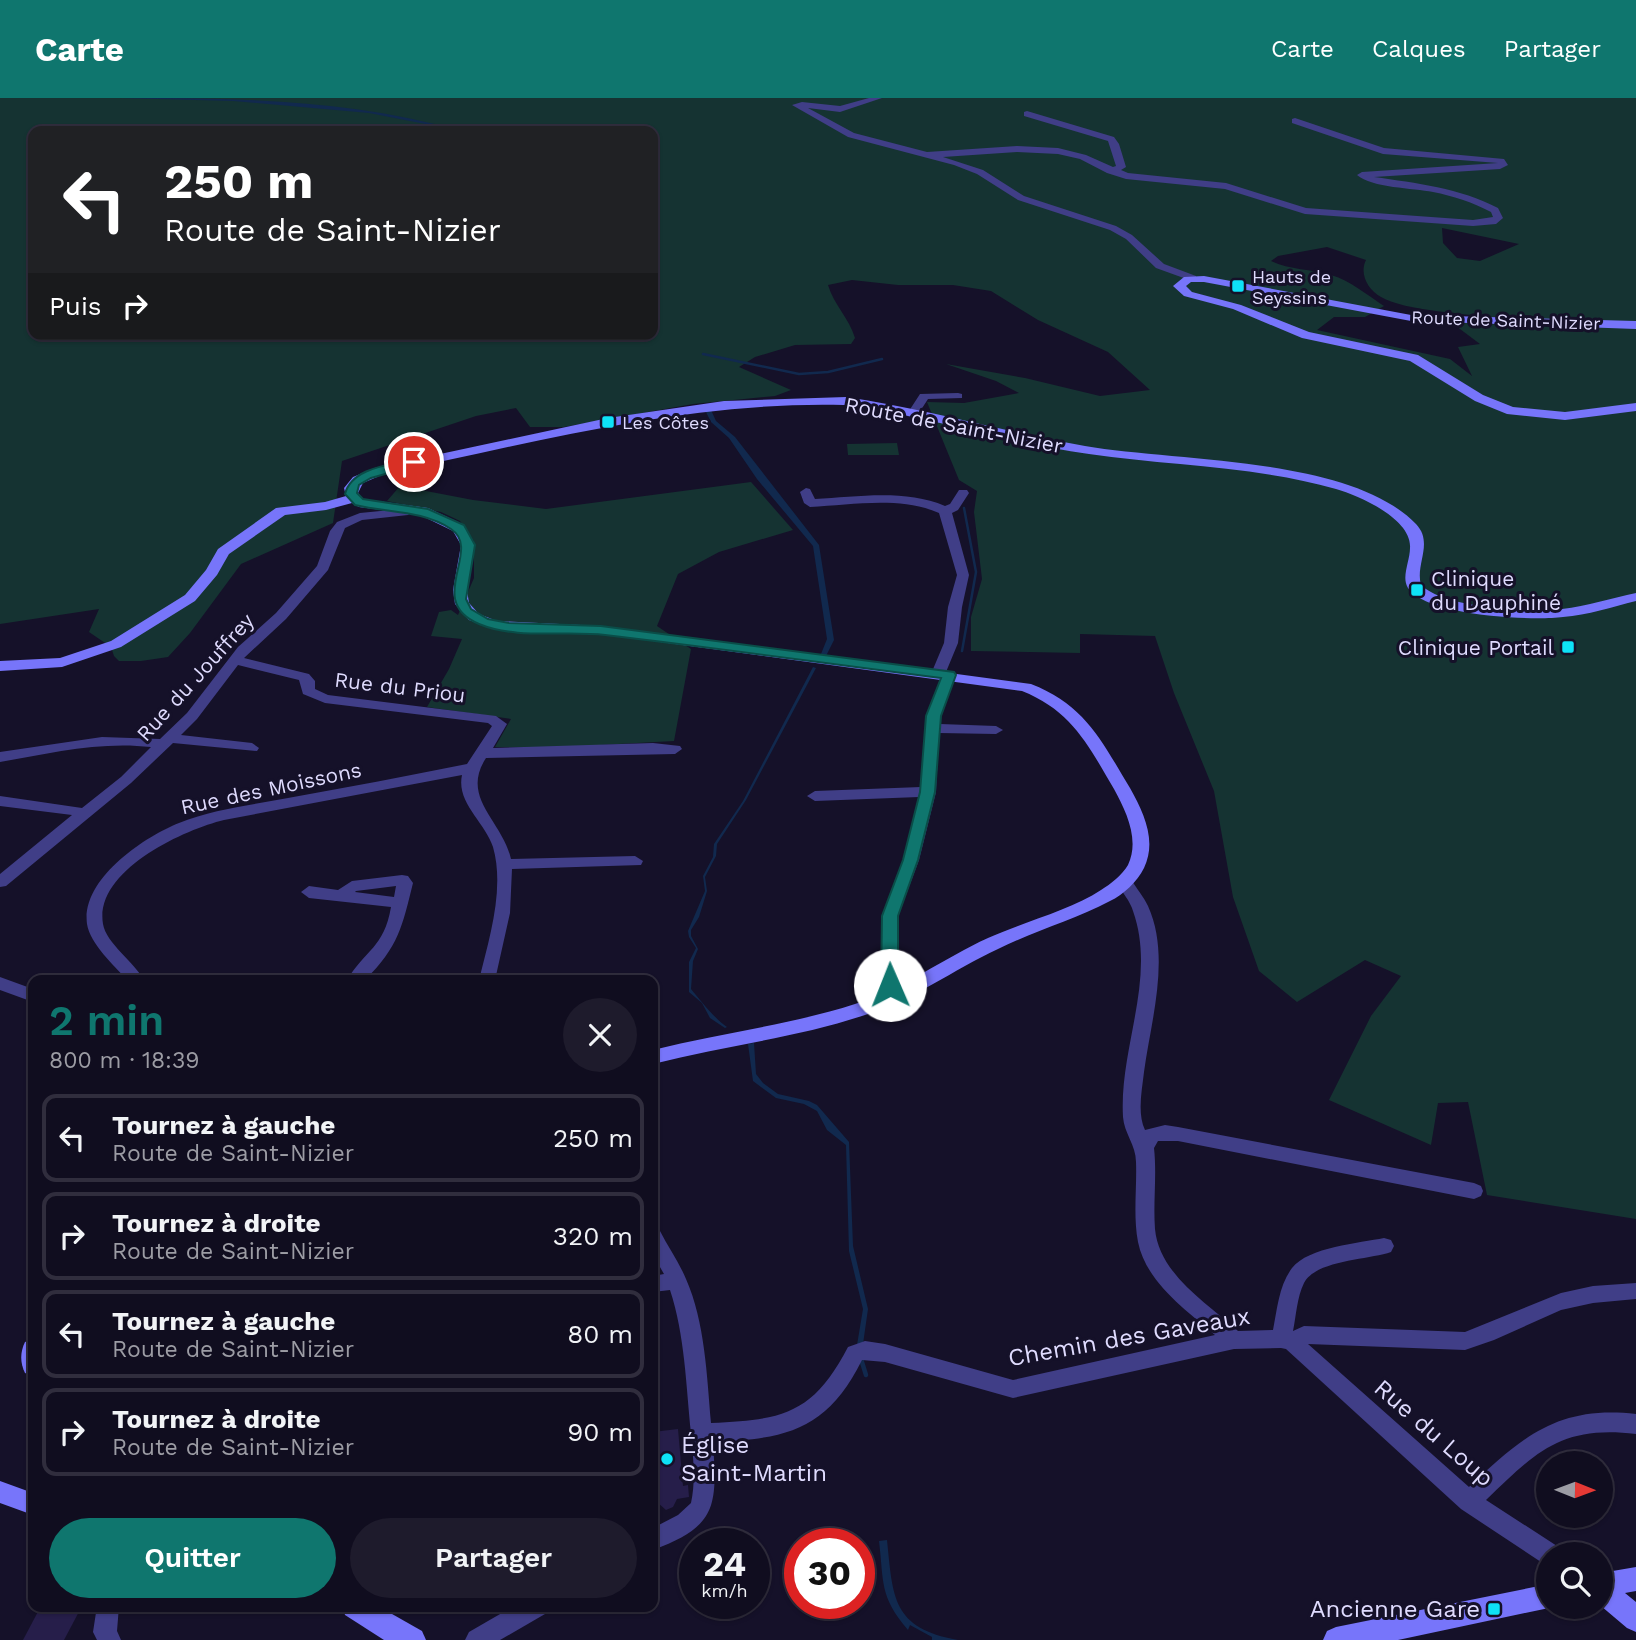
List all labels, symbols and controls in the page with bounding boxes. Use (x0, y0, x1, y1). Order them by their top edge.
text: Carte (35, 30, 124, 69)
text: Carte (1271, 35, 1334, 63)
text: Calques (1372, 35, 1466, 63)
text: Partager (1504, 35, 1601, 63)
text: 250 m (164, 152, 313, 210)
icon: left (49, 154, 140, 245)
text: Route de Saint-Nizier (164, 211, 501, 249)
place label: Hauts de Seyssins (1252, 266, 1331, 308)
marker: Hauts de Seyssins (1230, 278, 1246, 294)
icon: right (116, 287, 154, 325)
text: Puis (49, 291, 102, 321)
street label: Route de Saint-Nizier (1411, 306, 1601, 334)
street label: Route de Saint-Nizier (843, 392, 1065, 458)
place label: Les Côtes (622, 412, 709, 433)
marker: Les Côtes (600, 414, 616, 430)
pin (384, 432, 444, 492)
icon: arrive (395, 443, 433, 481)
place label: Clinique du Dauphiné (1431, 566, 1561, 615)
marker: Clinique du Dauphiné (1409, 582, 1425, 598)
street label: Rue du Jouffrey (131, 608, 259, 746)
place label: Clinique Portail (1398, 635, 1555, 660)
marker: Clinique Portail (1560, 639, 1576, 655)
street label: Rue du Priou (333, 667, 467, 707)
street label: Rue des Moissons (178, 757, 364, 819)
position arrow (853, 948, 927, 1022)
text: 2 min (49, 996, 164, 1045)
button: close (563, 998, 637, 1072)
text: 800 m · 18:39 (49, 1047, 200, 1074)
text: Tournez à gauche (112, 1110, 335, 1140)
icon: left (53, 1119, 91, 1157)
text: 250 m (553, 1123, 633, 1153)
text: Route de Saint-Nizier (112, 1140, 354, 1167)
text: Tournez à droite (112, 1208, 321, 1238)
icon: right (53, 1217, 91, 1255)
text: 320 m (553, 1221, 633, 1251)
text: Route de Saint-Nizier (112, 1238, 354, 1265)
street label: Chemin des Gaveaux (1006, 1302, 1252, 1372)
text: Tournez à gauche (112, 1306, 335, 1336)
icon: left (53, 1315, 91, 1353)
text: 80 m (567, 1319, 633, 1349)
text: Route de Saint-Nizier (112, 1336, 354, 1363)
street label: Rue du Loup (1369, 1374, 1499, 1492)
text: Tournez à droite (112, 1404, 321, 1434)
icon: right (53, 1413, 91, 1451)
text: 90 m (567, 1417, 633, 1447)
place label: Église Saint-Martin (681, 1431, 827, 1487)
text: Route de Saint-Nizier (112, 1434, 354, 1461)
marker: Église Saint-Martin (659, 1451, 675, 1467)
north arrow (1536, 1451, 1614, 1528)
map controls (1536, 1451, 1613, 1619)
button: Quitter (49, 1518, 336, 1598)
button: Partager (350, 1518, 637, 1598)
speed limit sign: 30 (784, 1528, 875, 1619)
button: search (1536, 1542, 1613, 1619)
text: 24 (703, 1543, 746, 1585)
text: km/h (701, 1580, 748, 1601)
place label: Ancienne Gare (1310, 1595, 1480, 1623)
marker: Ancienne Gare (1486, 1601, 1502, 1617)

